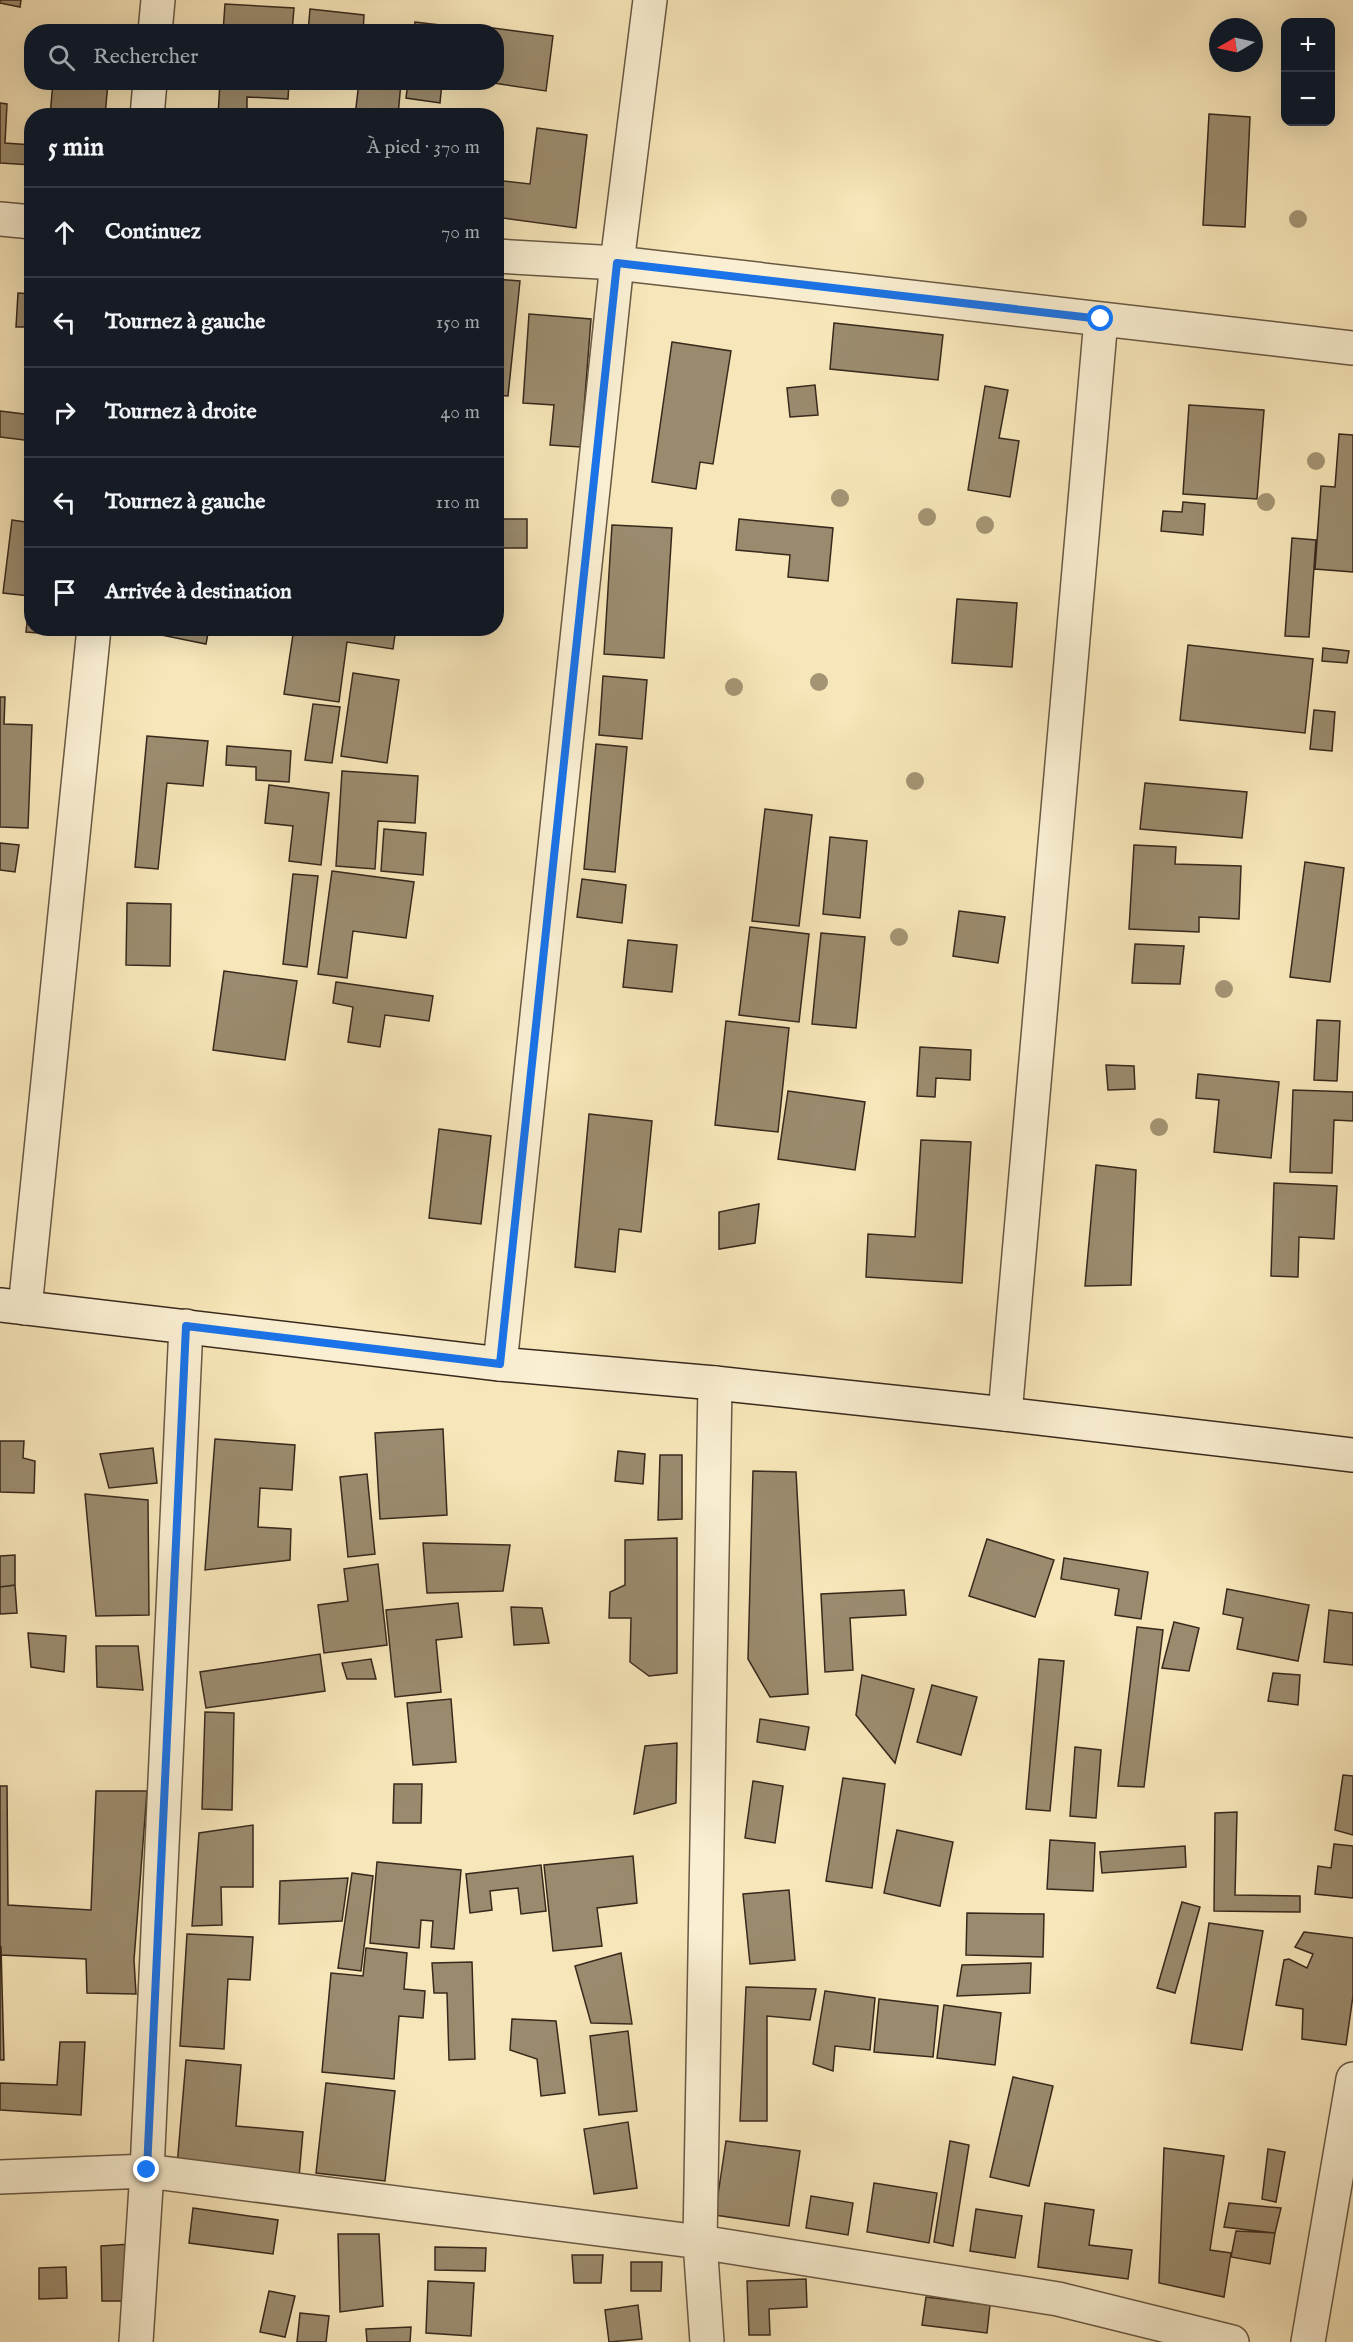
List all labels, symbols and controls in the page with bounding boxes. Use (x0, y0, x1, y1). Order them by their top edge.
north arrow (1209, 18, 1263, 72)
map controls (1281, 18, 1335, 126)
button: + (1281, 18, 1335, 72)
search box (24, 24, 504, 90)
icon: search (45, 41, 78, 74)
text: Rechercher (93, 43, 198, 71)
button: − (1281, 72, 1335, 126)
text: 5 min (48, 131, 104, 164)
text: À pied · 370 m (367, 135, 480, 160)
icon: ahead (48, 216, 81, 249)
text: Continuez (105, 218, 201, 246)
text: 70 m (441, 220, 480, 245)
route start (1087, 305, 1113, 331)
icon: left (48, 306, 81, 339)
text: Tournez à gauche (105, 308, 265, 336)
text: 150 m (436, 310, 480, 335)
icon: right (48, 396, 81, 429)
text: Tournez à droite (105, 398, 256, 426)
text: 40 m (441, 400, 480, 425)
icon: left (48, 486, 81, 519)
text: Tournez à gauche (105, 488, 265, 516)
text: 110 m (436, 490, 480, 515)
icon: arrive (48, 576, 81, 609)
text: Arrivée à destination (105, 578, 292, 606)
route end (133, 2156, 159, 2182)

